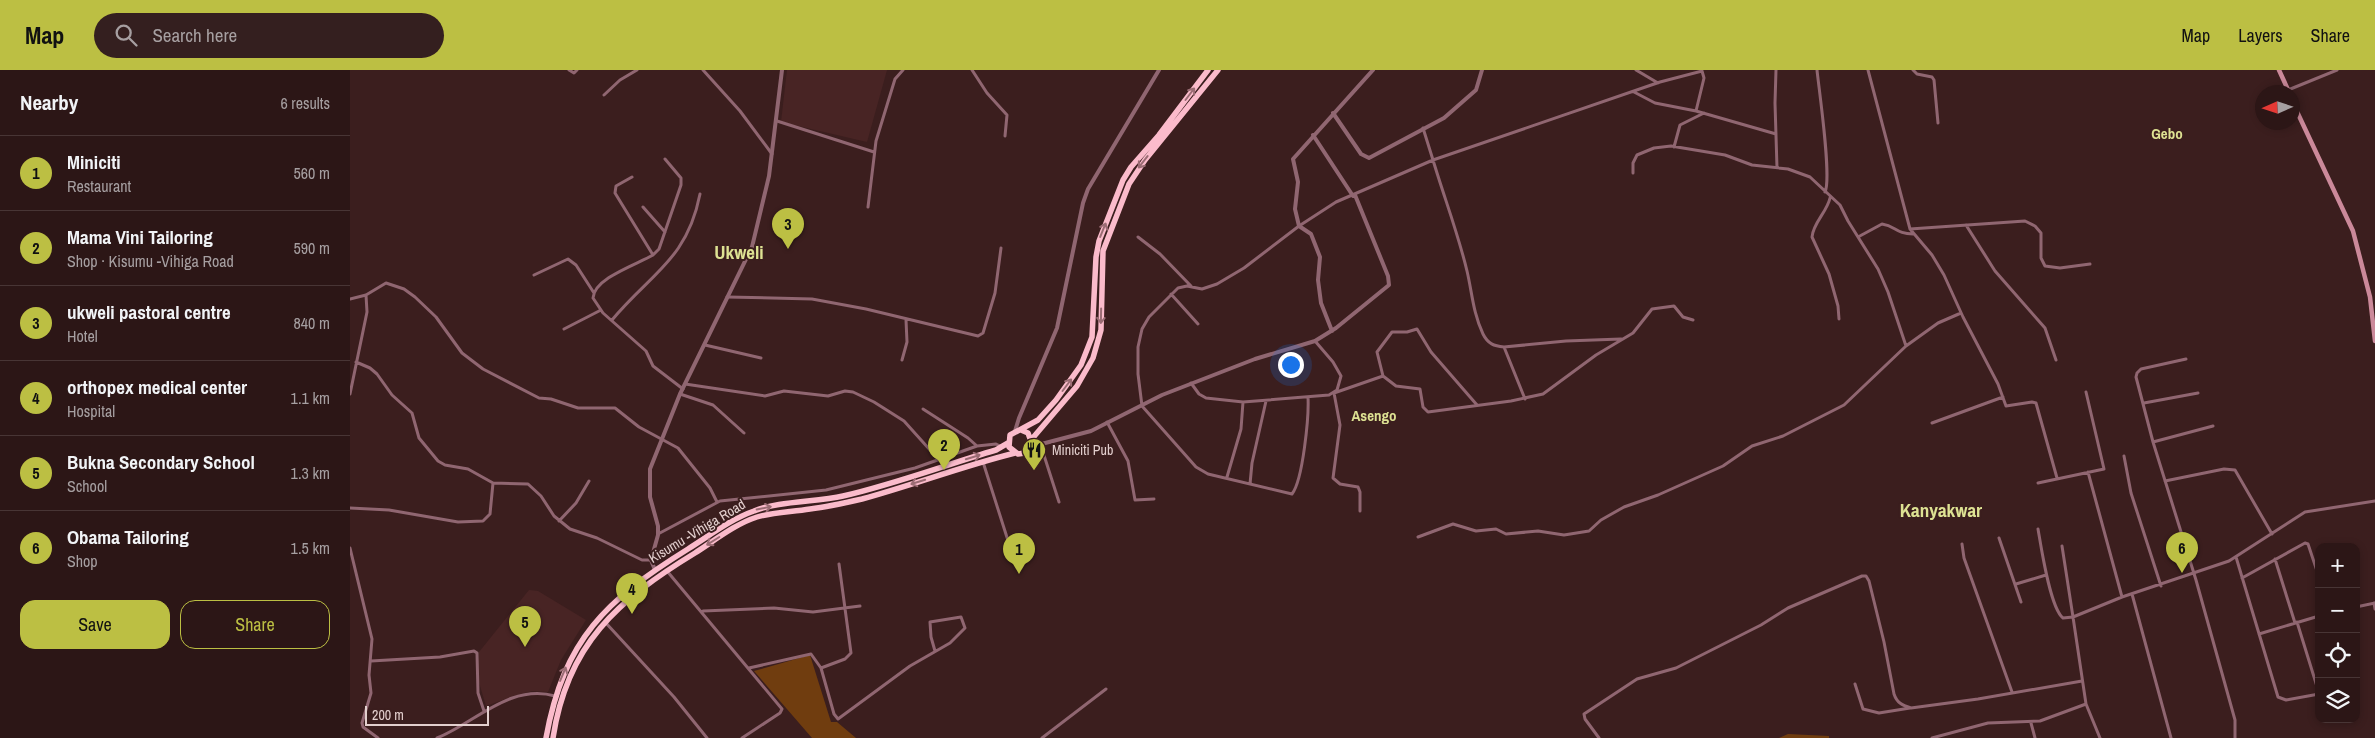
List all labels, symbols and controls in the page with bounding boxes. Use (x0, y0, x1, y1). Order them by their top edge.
search box (94, 13, 444, 58)
text: Map (25, 19, 64, 51)
icon: search (112, 21, 140, 49)
text: Search here (152, 22, 237, 48)
text: Map (2182, 23, 2210, 48)
text: Layers (2238, 23, 2283, 48)
text: Share (2311, 23, 2350, 48)
north arrow (2255, 85, 2300, 130)
one-way arrow (1185, 87, 1195, 101)
text: Nearby (20, 88, 78, 117)
text: 6 results (280, 92, 330, 114)
district label: Gebo (2151, 123, 2183, 144)
text: Miniciti (67, 149, 121, 175)
one-way arrow (1138, 156, 1149, 169)
text: 1 (32, 162, 40, 184)
text: 560 m (294, 162, 330, 184)
text: Restaurant (67, 175, 131, 197)
pin: 3 (772, 208, 804, 249)
one-way arrow (1099, 223, 1109, 238)
text: Mama Vini Tailoring (67, 224, 213, 250)
text: 2 (32, 237, 40, 259)
text: 590 m (294, 237, 330, 259)
district label: Ukweli (714, 239, 764, 265)
text: Shop · Kisumu -Vihiga Road (67, 250, 234, 272)
text: ukweli pastoral centre (67, 299, 231, 325)
one-way arrow (1097, 307, 1106, 323)
text: 3 (32, 312, 40, 334)
text: 840 m (294, 312, 330, 334)
text: Hotel (67, 325, 98, 347)
your location (1278, 352, 1304, 378)
text: orthopex medical center (67, 374, 247, 400)
one-way arrow (1062, 379, 1073, 392)
text: 4 (32, 387, 40, 409)
text: 1.1 km (291, 387, 330, 409)
text: Hospital (67, 400, 115, 422)
district label: Asengo (1351, 405, 1397, 426)
pin: 2 (928, 429, 960, 470)
restaurant icon: Miniciti Pub (1021, 437, 1047, 471)
place label: Miniciti Pub (1052, 441, 1113, 459)
text: Bukna Secondary School (67, 449, 255, 475)
one-way arrow (964, 452, 980, 461)
text: 5 (32, 462, 40, 484)
text: 1.3 km (291, 462, 330, 484)
text: School (67, 475, 107, 497)
one-way arrow (910, 477, 926, 487)
street label: Kisumu -Vihiga Road (645, 495, 749, 567)
district label: Kanyakwar (1900, 497, 1982, 523)
one-way arrow (756, 503, 772, 512)
text: Obama Tailoring (67, 524, 189, 550)
pin: 6 (2166, 532, 2198, 573)
pin: 1 (1003, 533, 1035, 574)
text: 6 (32, 537, 40, 559)
text: 1.5 km (291, 537, 330, 559)
one-way arrow (707, 537, 721, 547)
map controls (2315, 543, 2360, 723)
button: + (2315, 543, 2360, 588)
text: Shop (67, 550, 98, 572)
pin: 4 (616, 573, 648, 614)
button: − (2315, 588, 2360, 633)
button: Save (20, 600, 170, 649)
button: Share (180, 600, 330, 649)
pin: 5 (509, 606, 541, 647)
button: locate (2315, 633, 2360, 678)
one-way arrow (559, 667, 569, 682)
button: layers (2315, 678, 2360, 723)
scale bar (365, 703, 489, 726)
text: 200 m (372, 706, 404, 724)

